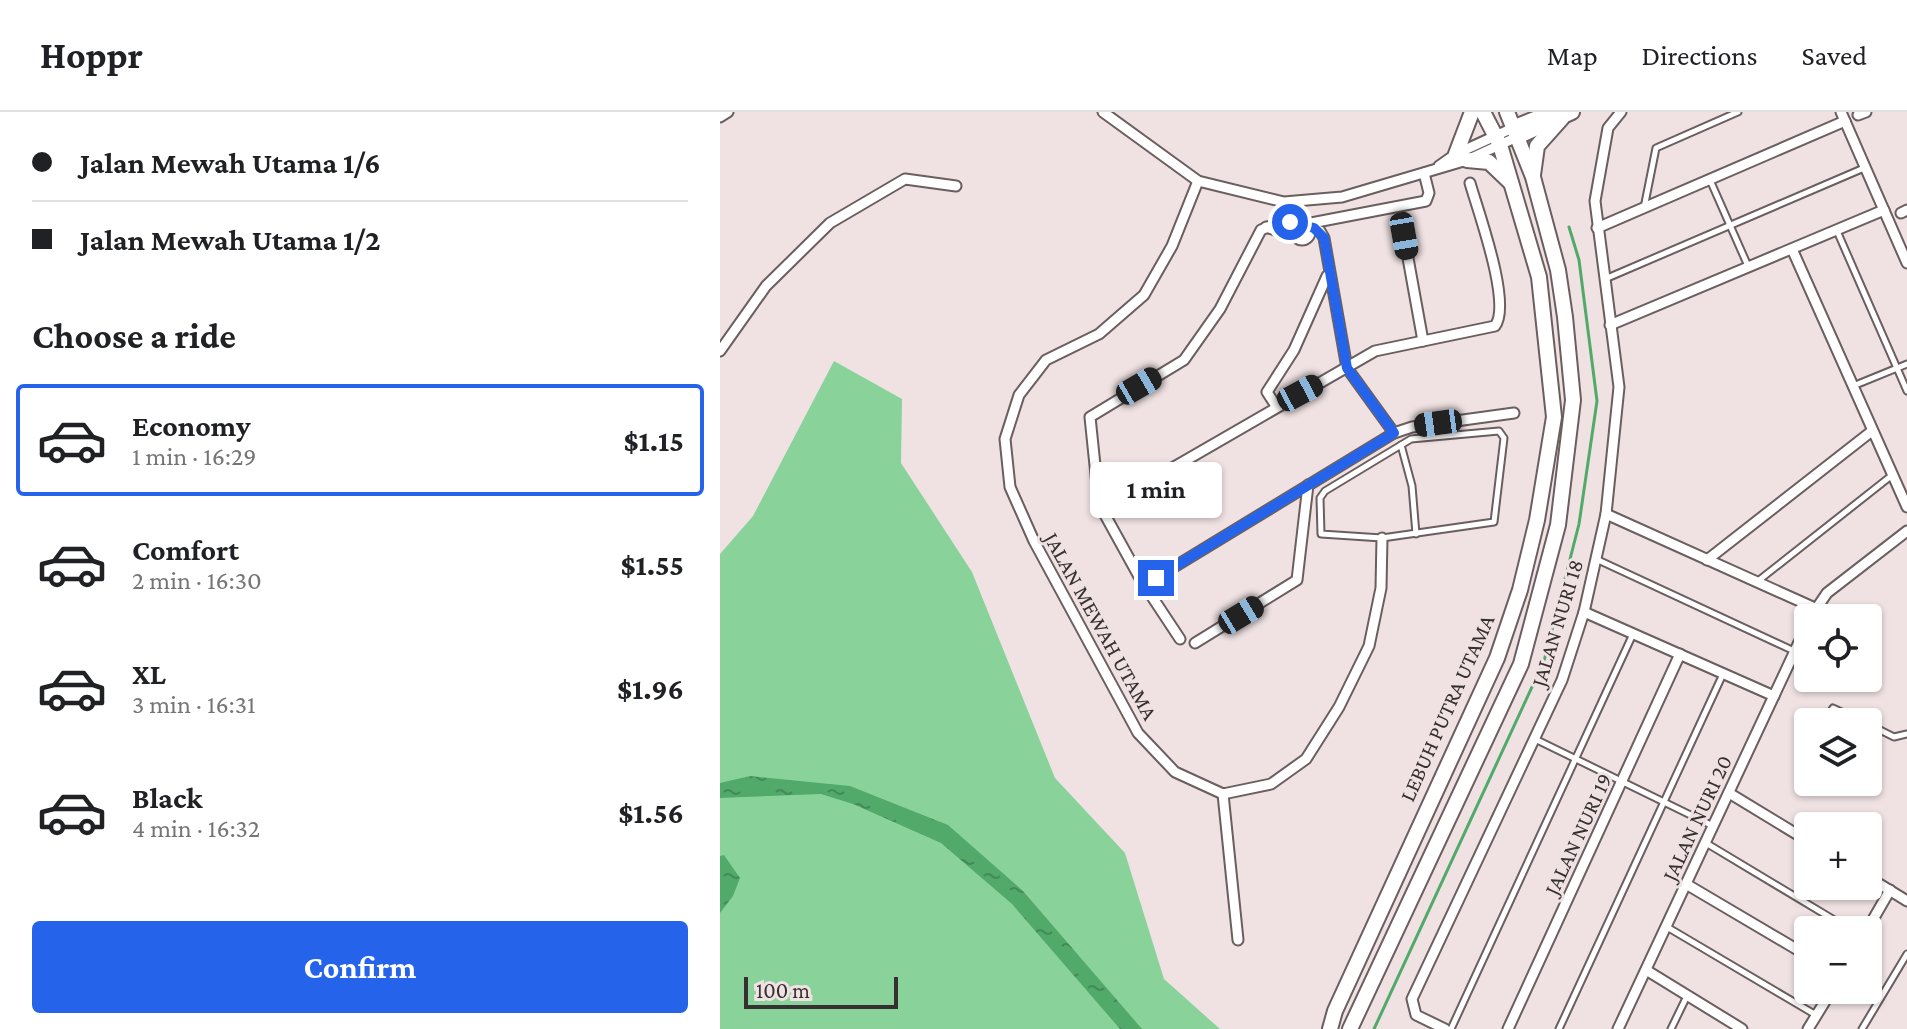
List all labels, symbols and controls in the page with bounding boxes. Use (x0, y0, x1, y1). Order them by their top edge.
text: Hoppr (40, 34, 143, 76)
text: Map (1547, 40, 1598, 71)
text: Directions (1642, 40, 1757, 71)
text: Saved (1801, 40, 1867, 71)
text: Jalan Mewah Utama 1/6 (80, 146, 381, 179)
route start (1272, 204, 1308, 240)
car (1388, 210, 1420, 262)
text: Jalan Mewah Utama 1/2 (80, 223, 381, 256)
text: Choose a ride (32, 316, 236, 356)
car (1112, 364, 1166, 408)
car (1273, 371, 1327, 415)
icon: car (36, 404, 108, 476)
car (1413, 408, 1463, 438)
text: Economy (132, 409, 251, 442)
text: $1.15 (624, 424, 684, 457)
text: 1 min · 16:29 (132, 442, 257, 471)
callout: 1 min (1090, 462, 1222, 518)
text: 1 min (1126, 475, 1186, 504)
street label: JALAN MEWAH UTAMA (1038, 526, 1163, 724)
icon: car (36, 528, 108, 600)
text: Comfort (132, 533, 239, 566)
text: $1.55 (620, 548, 684, 581)
street label: JALAN NURI 18 (1525, 556, 1588, 692)
route end (1138, 560, 1174, 596)
text: 2 min · 16:30 (132, 566, 262, 595)
car (1214, 592, 1268, 638)
map controls (1794, 604, 1882, 1004)
button: locate (1794, 604, 1882, 692)
street label: LEBUH PUTRA UTAMA (1394, 610, 1500, 805)
icon: car (36, 652, 108, 724)
text: XL (132, 657, 166, 690)
text: $1.96 (617, 672, 684, 705)
text: 3 min · 16:31 (132, 690, 256, 719)
button: layers (1794, 708, 1882, 796)
street label: JALAN NURI 20 (1656, 751, 1737, 887)
street label: JALAN NURI 19 (1538, 769, 1617, 901)
icon: car (36, 776, 108, 848)
text: Black (132, 781, 203, 814)
text: $1.56 (618, 796, 684, 829)
button: + (1794, 812, 1882, 900)
text: 4 min · 16:32 (132, 814, 260, 843)
button: − (1794, 916, 1882, 1004)
button: Confirm (32, 921, 688, 1013)
scale bar (744, 973, 898, 1009)
text: 100 m (756, 978, 810, 1003)

